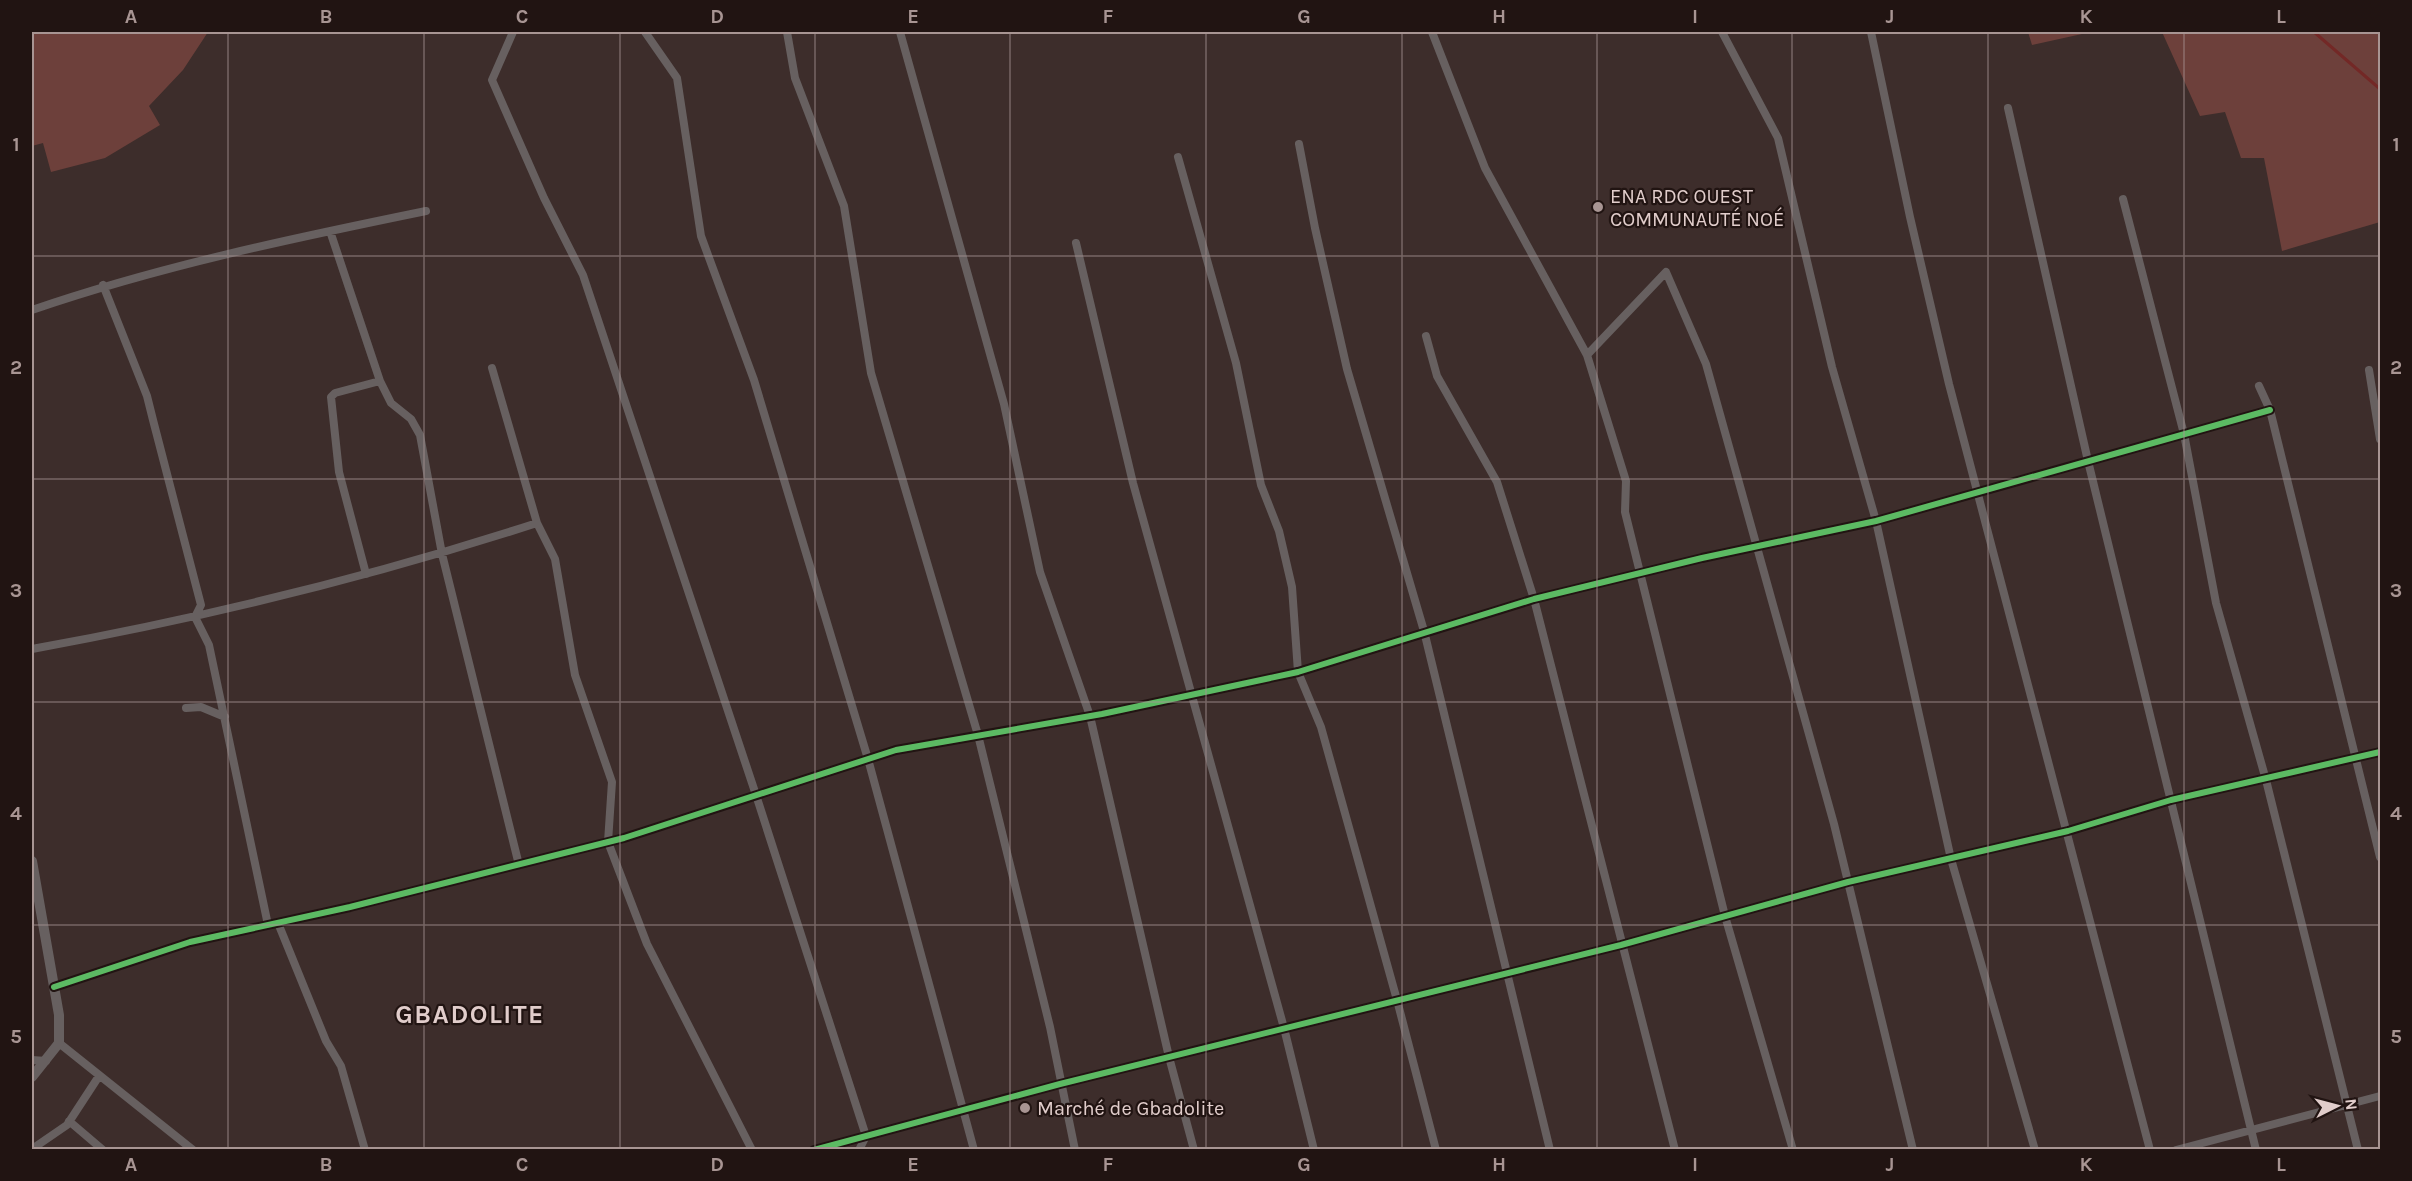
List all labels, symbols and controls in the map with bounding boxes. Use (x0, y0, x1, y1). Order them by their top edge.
text: A (125, 5, 138, 28)
text: B (320, 5, 332, 28)
text: C (516, 5, 528, 28)
text: D (710, 5, 724, 28)
text: E (907, 5, 919, 28)
text: F (1103, 5, 1114, 28)
text: G (1297, 5, 1311, 28)
text: H (1492, 5, 1506, 28)
text: I (1692, 5, 1698, 28)
text: J (1886, 5, 1894, 28)
text: K (2079, 5, 2093, 28)
text: L (2276, 5, 2286, 28)
text: 1 (12, 133, 20, 156)
text: 1 (2392, 133, 2400, 156)
place label: ENA RDC OUEST COMMUNAUTÉ NOÉ (1610, 185, 1784, 231)
marker: ENA RDC OUEST COMMUNAUTÉ NOÉ (1591, 200, 1605, 214)
text: 2 (10, 356, 22, 379)
text: 2 (2390, 356, 2402, 379)
text: 3 (10, 579, 22, 602)
text: 3 (2390, 579, 2402, 602)
text: 4 (10, 802, 22, 825)
text: 4 (2390, 802, 2402, 825)
district label: GBADOLITE (395, 999, 545, 1030)
text: 5 (10, 1025, 22, 1048)
text: 5 (2390, 1025, 2402, 1048)
north arrow (2307, 1076, 2367, 1136)
place label: Marché de Gbadolite (1037, 1097, 1224, 1120)
text: N (2341, 1098, 2361, 1111)
marker: Marché de Gbadolite (1018, 1101, 1032, 1115)
text: A (125, 1153, 138, 1176)
text: B (320, 1153, 332, 1176)
text: C (516, 1153, 528, 1176)
text: D (710, 1153, 724, 1176)
text: E (907, 1153, 919, 1176)
text: F (1103, 1153, 1114, 1176)
text: G (1297, 1153, 1311, 1176)
text: H (1492, 1153, 1506, 1176)
text: I (1692, 1153, 1698, 1176)
text: J (1886, 1153, 1894, 1176)
text: K (2079, 1153, 2093, 1176)
text: L (2276, 1153, 2286, 1176)

